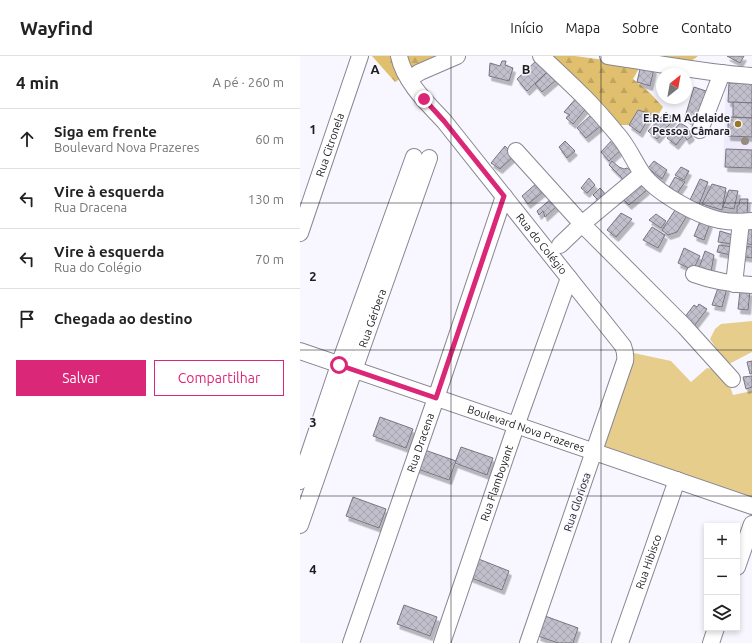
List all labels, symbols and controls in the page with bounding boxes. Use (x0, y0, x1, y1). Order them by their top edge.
text: Wayfind (20, 17, 93, 39)
text: Início (510, 20, 543, 36)
text: Mapa (565, 20, 600, 36)
text: Sobre (622, 20, 659, 36)
text: Contato (681, 20, 732, 36)
text: A (370, 62, 380, 76)
text: B (522, 62, 531, 76)
north arrow (656, 68, 692, 104)
text: 4 min (16, 73, 59, 92)
text: A pé · 260 m (212, 75, 284, 89)
route end (415, 90, 433, 108)
street label: Rua Citronela (313, 111, 346, 178)
place label: E.R.E.M Adelaide Pessoa Câmara (643, 112, 730, 137)
marker: E.R.E.M Adelaide Pessoa Câmara (733, 119, 743, 129)
text: 1 (309, 122, 317, 136)
text: Siga em frente (54, 123, 157, 140)
icon: ahead (16, 128, 38, 150)
text: 60 m (255, 132, 284, 146)
text: Boulevard Nova Prazeres (54, 140, 199, 154)
text: Vire à esquerda (54, 183, 164, 200)
icon: left (16, 188, 38, 210)
text: 130 m (248, 192, 284, 206)
text: Rua Dracena (54, 200, 127, 214)
street label: Rua do Colégio (514, 211, 570, 277)
text: Vire à esquerda (54, 243, 164, 260)
icon: left (16, 248, 38, 270)
text: 70 m (255, 252, 284, 266)
text: Rua do Colégio (54, 260, 142, 274)
text: 2 (309, 269, 317, 283)
street label: Rua Gérbera (356, 287, 388, 349)
icon: arrive (16, 308, 38, 330)
text: Chegada ao destino (54, 310, 193, 327)
route start (330, 356, 348, 374)
button: Salvar (16, 360, 146, 396)
button: Compartilhar (154, 360, 284, 396)
street label: Boulevard Nova Prazeres (466, 403, 586, 454)
street label: Rua Dracena (405, 411, 436, 474)
text: 3 (309, 415, 317, 429)
street label: Rua Flamboyant (478, 443, 515, 523)
street label: Rua Gloriosa (561, 471, 593, 533)
map controls (704, 523, 740, 631)
button: + (704, 523, 740, 559)
street label: Rua Hibisco (633, 533, 663, 591)
button: − (704, 559, 740, 595)
text: 4 (309, 562, 317, 576)
button: layers (704, 595, 740, 631)

